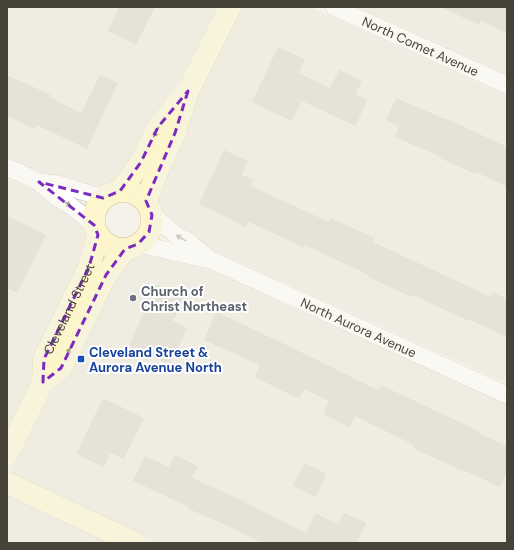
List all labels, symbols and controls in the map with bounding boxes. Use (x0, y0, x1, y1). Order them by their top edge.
street label: North Comet Avenue (360, 12, 482, 80)
one-way arrow (153, 126, 159, 138)
one-way arrow (60, 200, 72, 207)
one-way arrow (175, 234, 187, 241)
street label: Cleveland Street (39, 262, 98, 357)
place label: Church of Christ Northeast (141, 283, 247, 315)
marker: Church of Christ Northeast (128, 293, 138, 303)
street label: North Aurora Avenue (298, 294, 419, 361)
place label: Cleveland Street & Aurora Avenue North (89, 344, 222, 376)
one-way arrow (65, 348, 71, 359)
marker: Cleveland Street & Aurora Avenue North (76, 354, 86, 364)

